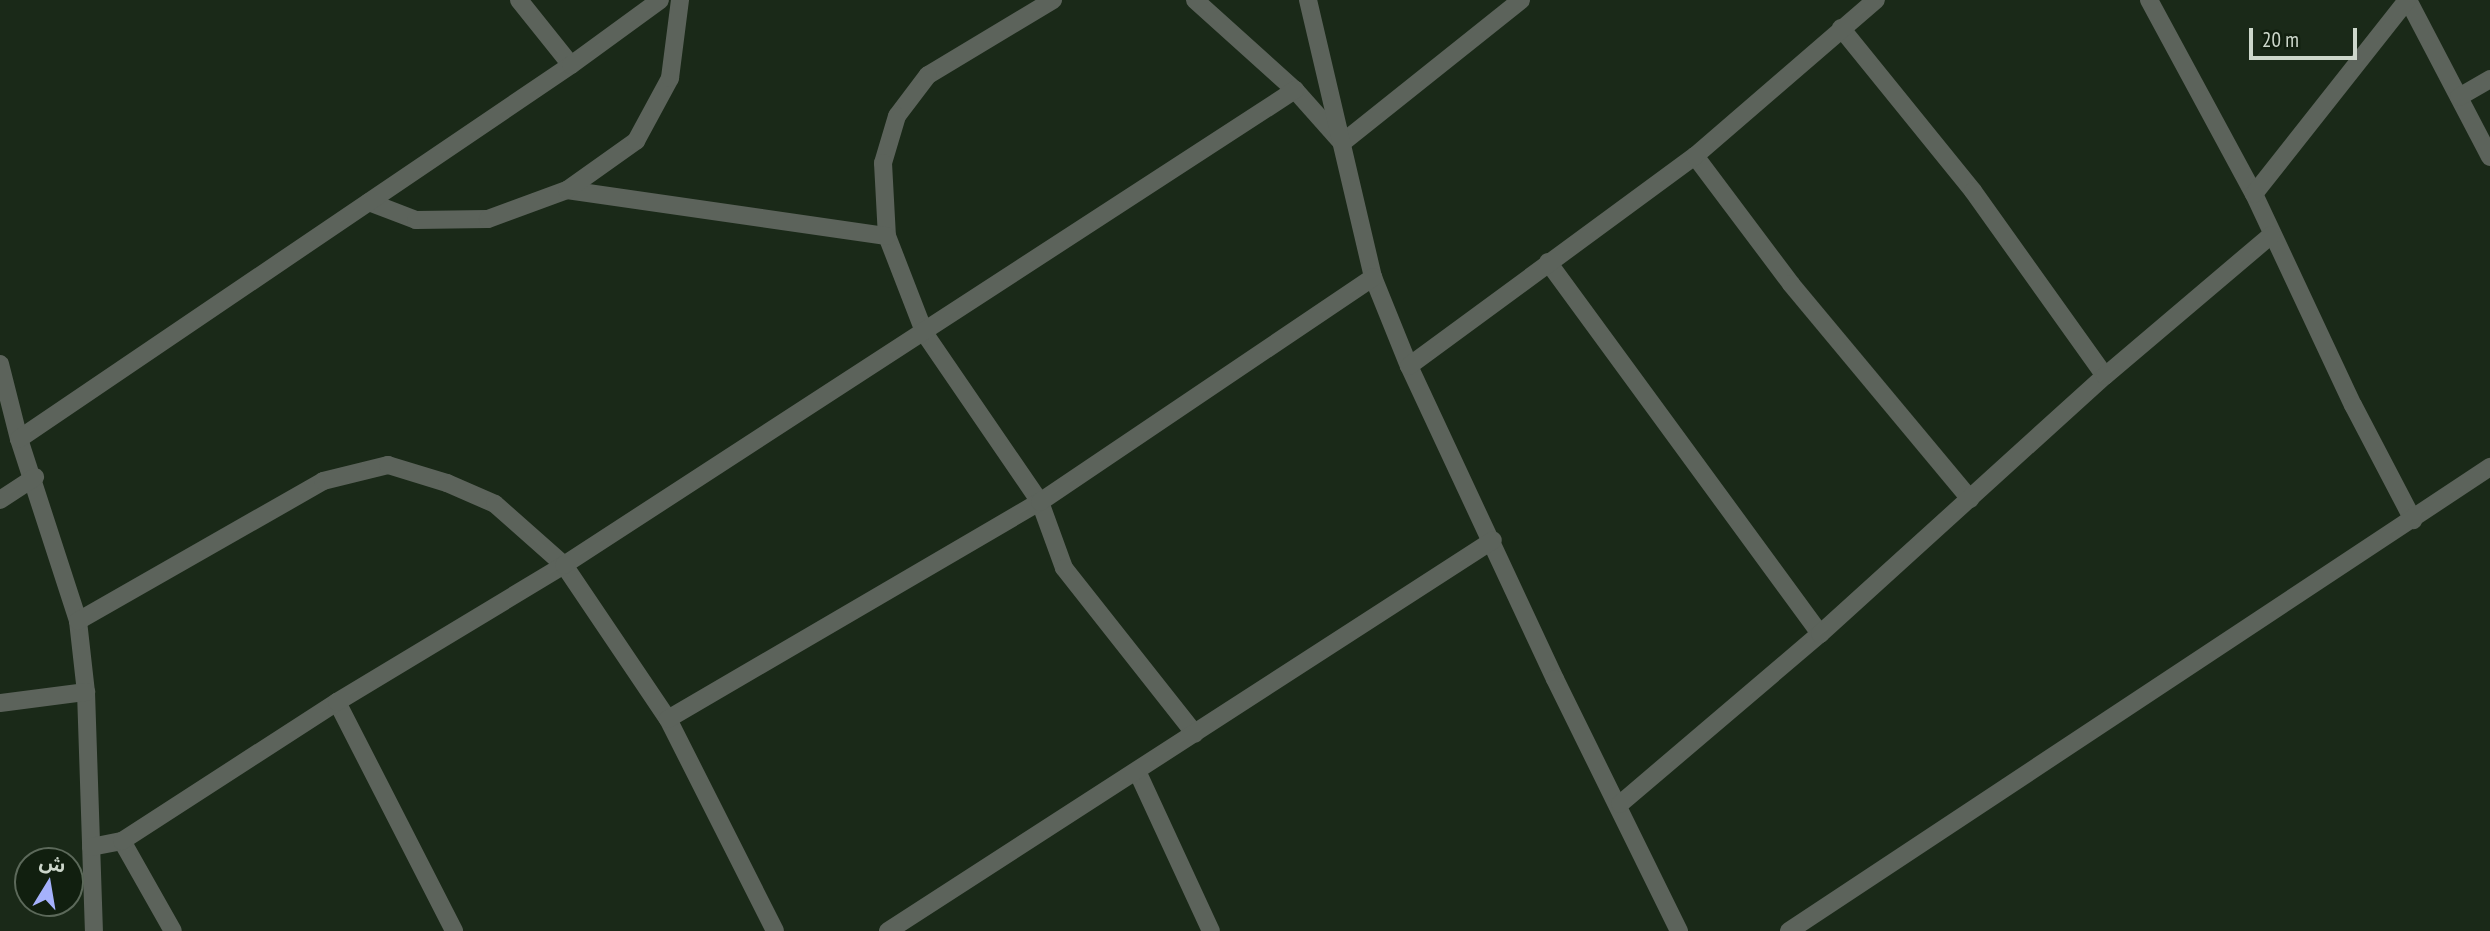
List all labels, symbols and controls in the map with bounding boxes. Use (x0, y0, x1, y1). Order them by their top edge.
scale bar (2252, 14, 2360, 58)
text: 20 m (2262, 26, 2299, 53)
north arrow (14, 847, 84, 917)
text: ش (38, 849, 68, 878)

